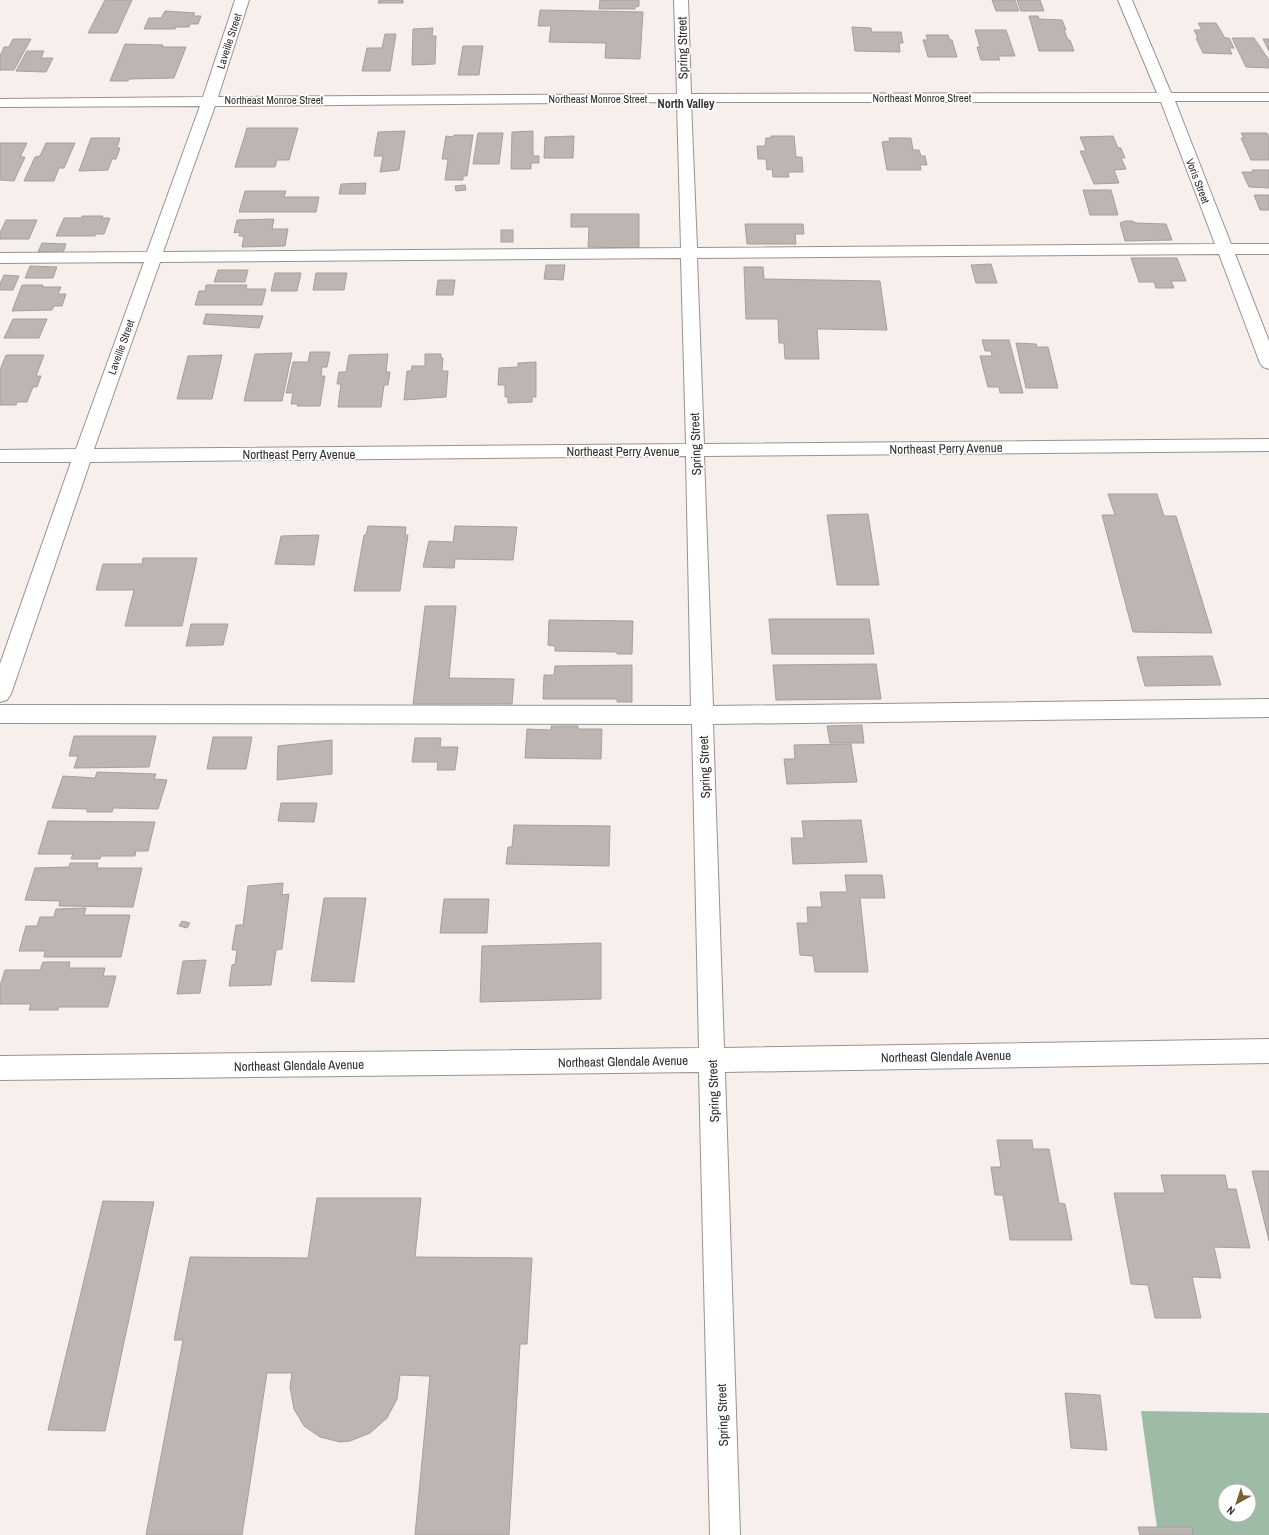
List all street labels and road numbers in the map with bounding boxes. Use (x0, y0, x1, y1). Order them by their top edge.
street label: Laveille Street (213, 11, 245, 71)
street label: Spring Street (673, 16, 692, 80)
street label: Northeast Monroe Street (873, 91, 972, 105)
street label: Northeast Monroe Street (549, 92, 648, 106)
street label: Northeast Monroe Street (225, 93, 324, 107)
street label: Voris Street (1183, 156, 1213, 206)
street label: Laveille Street (105, 317, 138, 376)
street label: Spring Street (686, 412, 705, 476)
street label: Northeast Perry Avenue (889, 439, 1003, 458)
street label: Northeast Perry Avenue (567, 443, 680, 460)
street label: Northeast Perry Avenue (243, 446, 356, 463)
street label: Spring Street (695, 735, 714, 799)
street label: Northeast Glendale Avenue (881, 1047, 1011, 1066)
street label: Northeast Glendale Avenue (558, 1052, 688, 1071)
street label: Northeast Glendale Avenue (234, 1056, 364, 1075)
street label: Spring Street (704, 1059, 723, 1123)
street label: Spring Street (713, 1383, 732, 1447)

